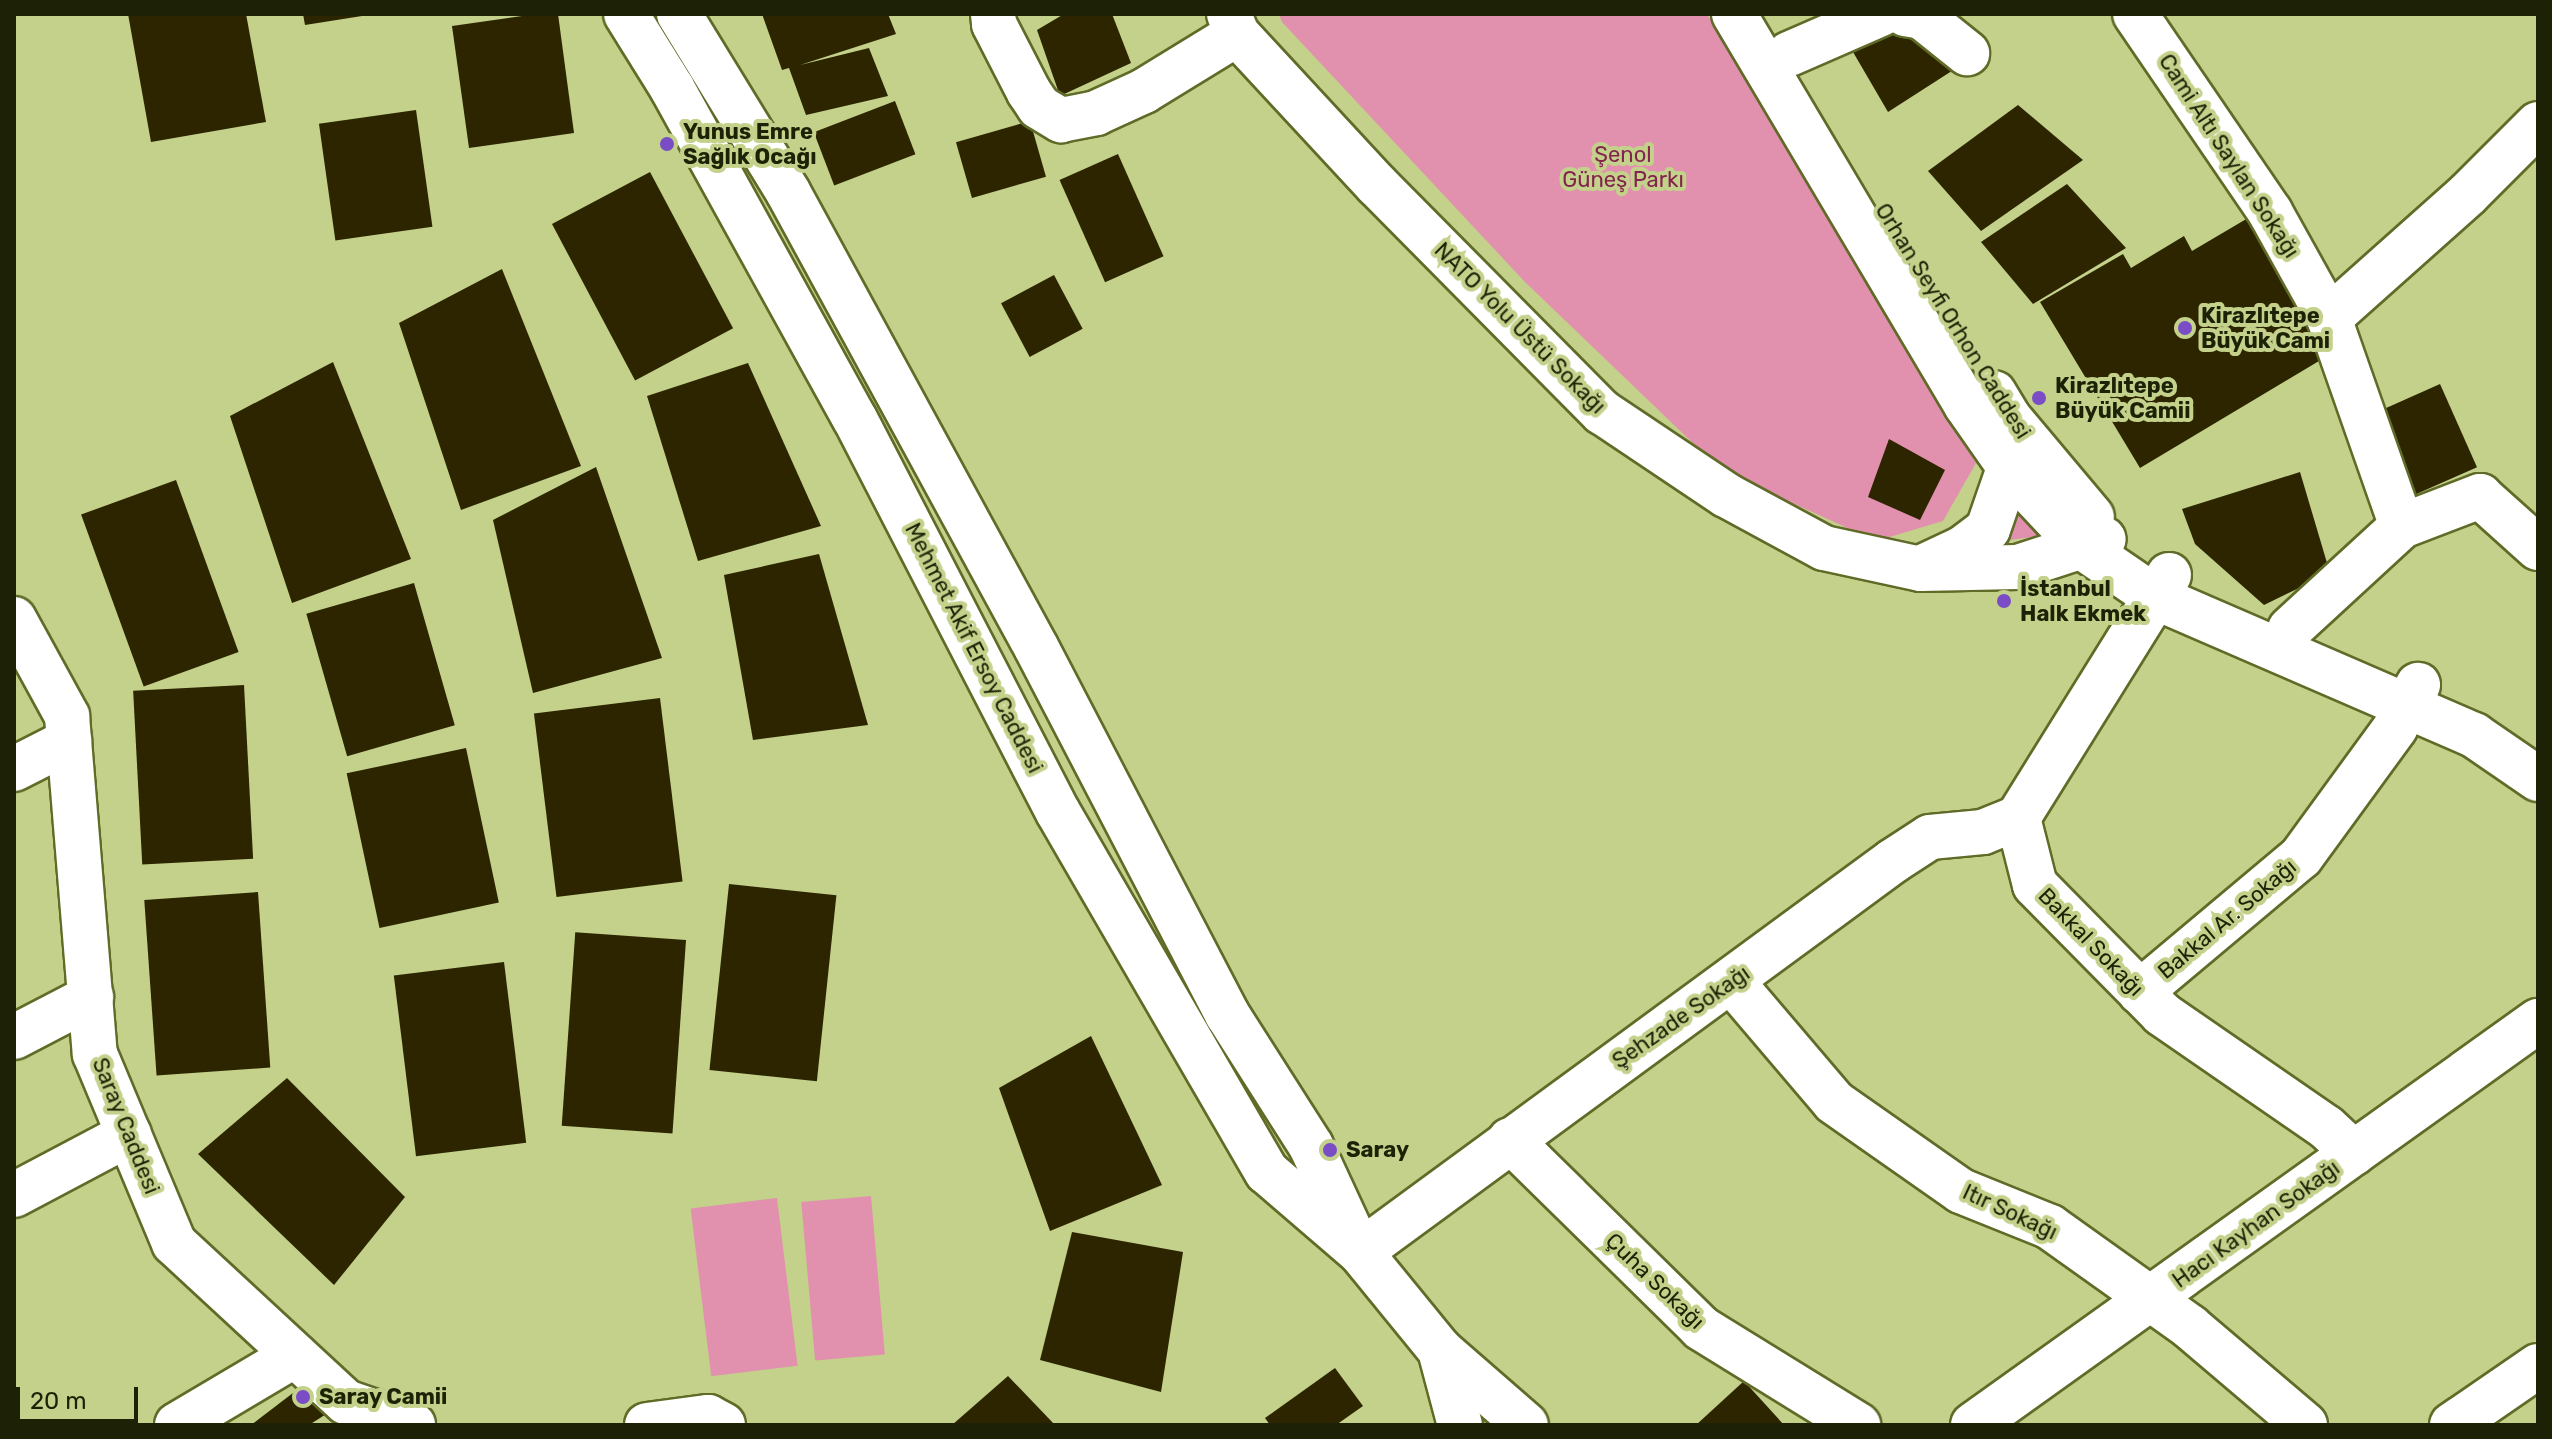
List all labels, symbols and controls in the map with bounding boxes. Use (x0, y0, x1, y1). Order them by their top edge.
street label: Cami Altı Saylan Sokağı (2153, 49, 2305, 263)
place label: Yunus Emre Sağlık Ocağı (683, 118, 817, 170)
marker: Yunus Emre Sağlık Ocağı (658, 135, 676, 153)
park label: Şenol Güneş Parkı (1562, 141, 1684, 192)
street label: Orhan Seyfi Orhon Caddesi (1870, 198, 2036, 444)
street label: NATO Yolu Üstü Sokağı (1429, 237, 1611, 419)
place label: Kirazlıtepe Büyük Cami (2201, 302, 2330, 354)
marker: Kirazlıtepe Büyük Cami (2176, 319, 2194, 337)
place label: Kirazlıtepe Büyük Camii (2055, 372, 2191, 424)
marker: Kirazlıtepe Büyük Camii (2030, 389, 2048, 407)
street label: Mehmet Akif Ersoy Caddesi (899, 518, 1049, 778)
place label: İstanbul Halk Ekmek (2020, 575, 2146, 626)
marker: İstanbul Halk Ekmek (1995, 592, 2013, 610)
street label: Bakkal Ar. Sokağı (2152, 853, 2302, 985)
street label: Bakkal Sokağı (2033, 882, 2149, 1002)
street label: Şehzade Sokağı (1607, 960, 1755, 1074)
street label: Saray Caddesi (87, 1054, 165, 1198)
place label: Saray (1346, 1137, 1409, 1163)
marker: Saray (1321, 1141, 1339, 1159)
street label: Hacı Kayhan Sokağı (2167, 1155, 2345, 1293)
street label: Itır Sokağı (1958, 1179, 2062, 1245)
street label: Çuha Sokağı (1600, 1227, 1710, 1335)
scale bar (20, 1371, 142, 1421)
place label: Saray Camii (319, 1384, 448, 1410)
text: 20 m (30, 1387, 87, 1415)
marker: Saray Camii (294, 1388, 312, 1406)

